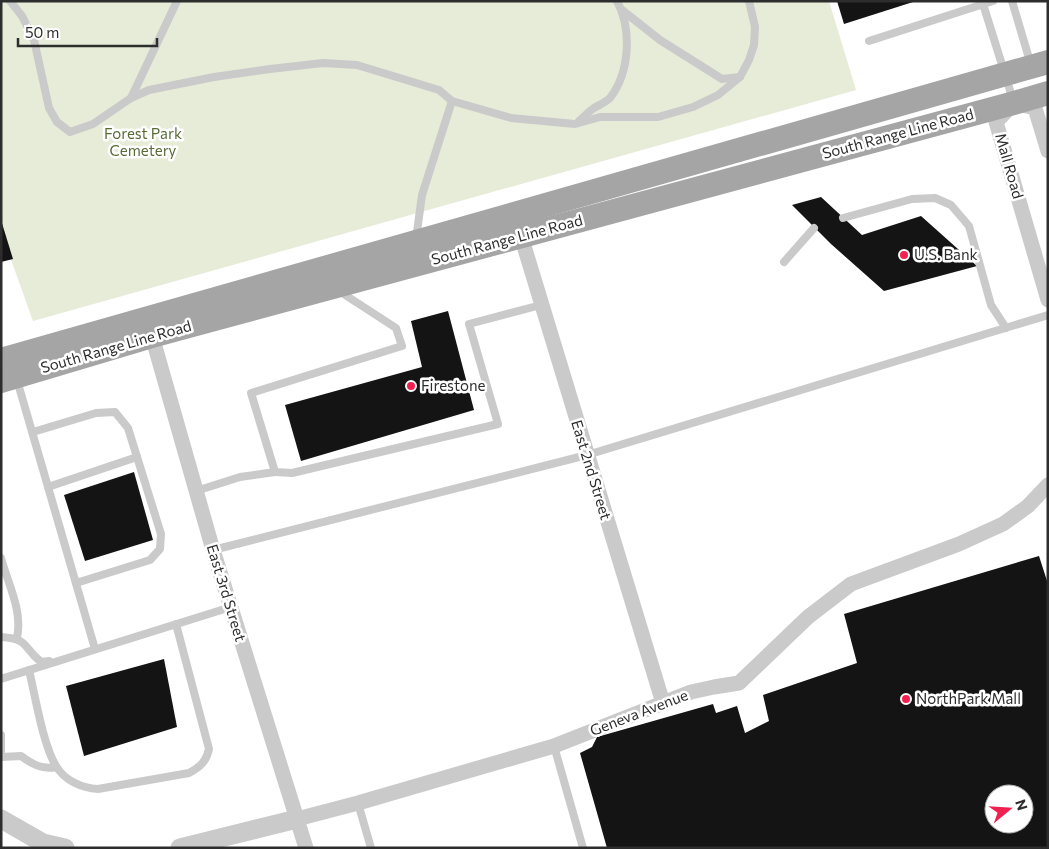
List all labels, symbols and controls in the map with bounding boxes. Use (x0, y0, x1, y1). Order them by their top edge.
scale bar (18, 15, 156, 47)
text: 50 m (25, 23, 59, 41)
street label: South Range Line Road (820, 104, 975, 162)
park label: Forest Park Cemetery (104, 124, 182, 159)
street label: Mall Road (992, 131, 1028, 201)
street label: South Range Line Road (429, 210, 584, 268)
place label: U.S. Bank (914, 245, 978, 263)
marker: U.S. Bank (898, 249, 910, 261)
street label: South Range Line Road (38, 316, 193, 376)
place label: Firestone (421, 376, 485, 394)
marker: Firestone (405, 380, 417, 392)
street label: East 2nd Street (568, 418, 616, 522)
street label: East 3rd Street (204, 542, 250, 644)
street label: Geneva Avenue (587, 685, 690, 739)
place label: NorthPark Mall (916, 689, 1021, 707)
marker: NorthPark Mall (900, 693, 912, 705)
north arrow (984, 784, 1034, 834)
text: N (1012, 797, 1032, 812)

